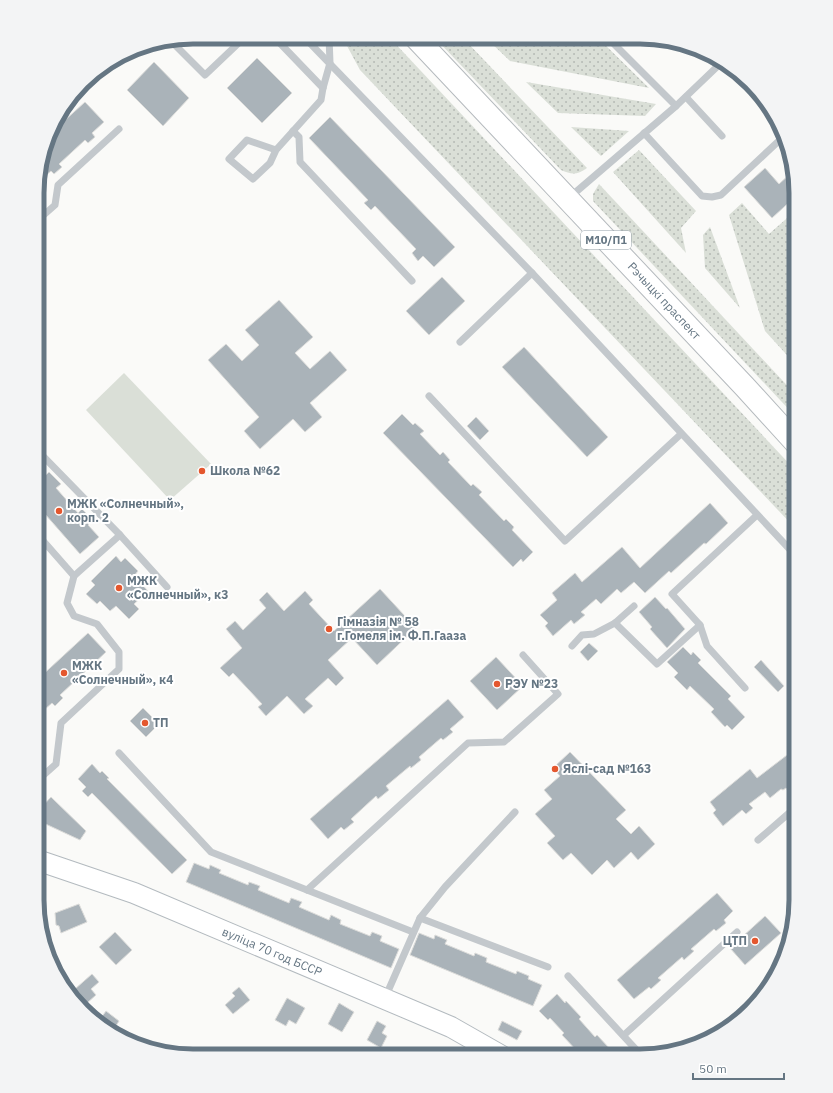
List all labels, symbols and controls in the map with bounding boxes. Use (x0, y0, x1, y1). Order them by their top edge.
road number: М10/П1 (581, 231, 631, 249)
street label: Рэчыцкі праспект (625, 259, 704, 343)
place label: Школа №62 (210, 463, 280, 478)
marker: Школа №62 (197, 466, 207, 476)
place label: МЖК «Солнечный», корп. 2 (67, 496, 184, 525)
marker: МЖК «Солнечный», корп. 2 (54, 506, 64, 516)
place label: МЖК «Солнечный», к3 (127, 573, 228, 602)
marker: МЖК «Солнечный», к3 (114, 583, 124, 593)
place label: Гімназія № 58 г.Гомеля ім. Ф.П.Гааза (337, 614, 466, 643)
marker: Гімназія № 58 г.Гомеля ім. Ф.П.Гааза (324, 624, 334, 634)
place label: МЖК «Солнечный», к4 (72, 658, 173, 687)
marker: МЖК «Солнечный», к4 (59, 668, 69, 678)
place label: РЭУ №23 (505, 676, 558, 691)
marker: РЭУ №23 (492, 679, 502, 689)
place label: ТП (153, 715, 169, 730)
marker: ТП (140, 718, 150, 728)
place label: Яслі-сад №163 (563, 761, 651, 776)
marker: Яслі-сад №163 (550, 764, 560, 774)
street label: вуліца 70 год БССР (220, 924, 324, 979)
place label: ЦТП (723, 933, 747, 948)
marker: ЦТП (750, 936, 760, 946)
scale bar (693, 1055, 784, 1081)
text: 50 m (699, 1061, 727, 1076)

